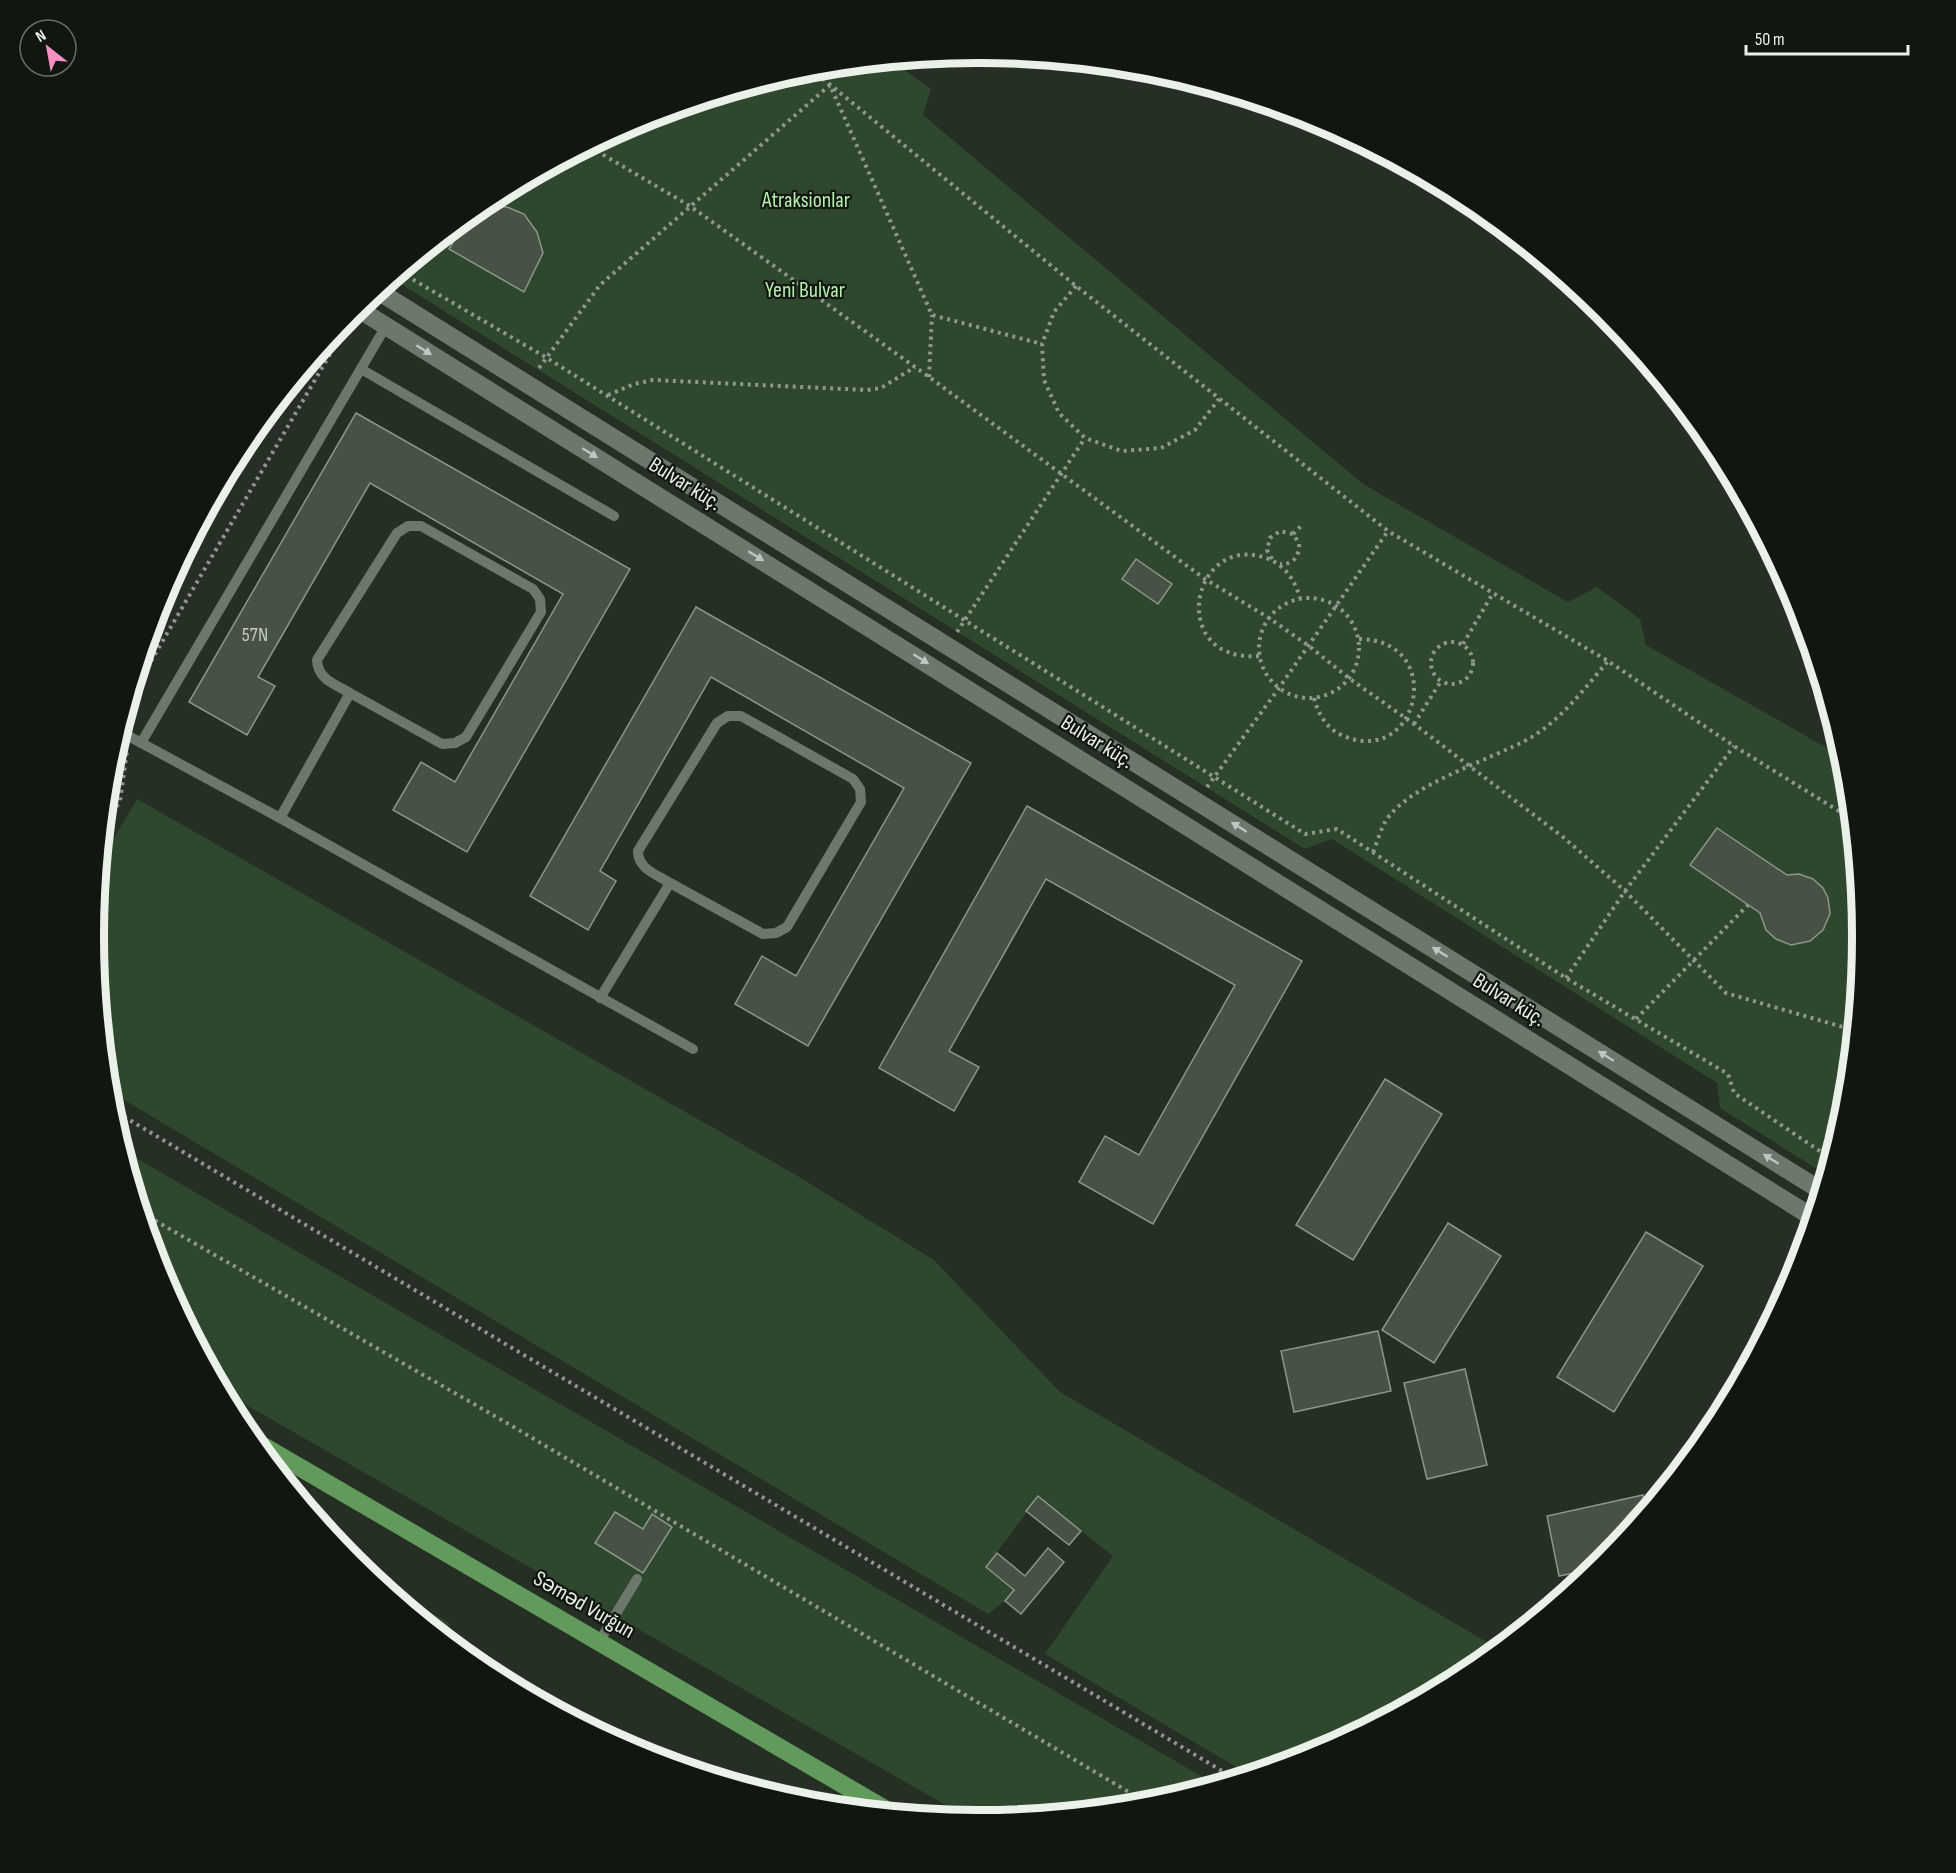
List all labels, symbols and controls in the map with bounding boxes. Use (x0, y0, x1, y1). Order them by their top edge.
north arrow (18, 18, 78, 78)
scale bar (1746, 18, 1908, 56)
text: N (32, 26, 50, 47)
text: 50 m (1755, 29, 1785, 50)
park label: Atraksionlar (761, 187, 850, 214)
park label: Yeni Bulvar (765, 277, 845, 304)
one-way arrow (416, 345, 432, 356)
one-way arrow (582, 448, 598, 459)
street label: Bulvar küç. (644, 451, 726, 517)
one-way arrow (747, 551, 764, 562)
house number: 57N (242, 623, 268, 647)
one-way arrow (913, 654, 929, 665)
street label: Bulvar küç. (1056, 709, 1138, 775)
one-way arrow (1231, 822, 1247, 833)
one-way arrow (1432, 947, 1448, 958)
street label: Bulvar küç. (1468, 967, 1550, 1033)
one-way arrow (1597, 1050, 1614, 1061)
one-way arrow (1763, 1154, 1779, 1165)
street label: Səməd Vurğun (529, 1565, 639, 1645)

